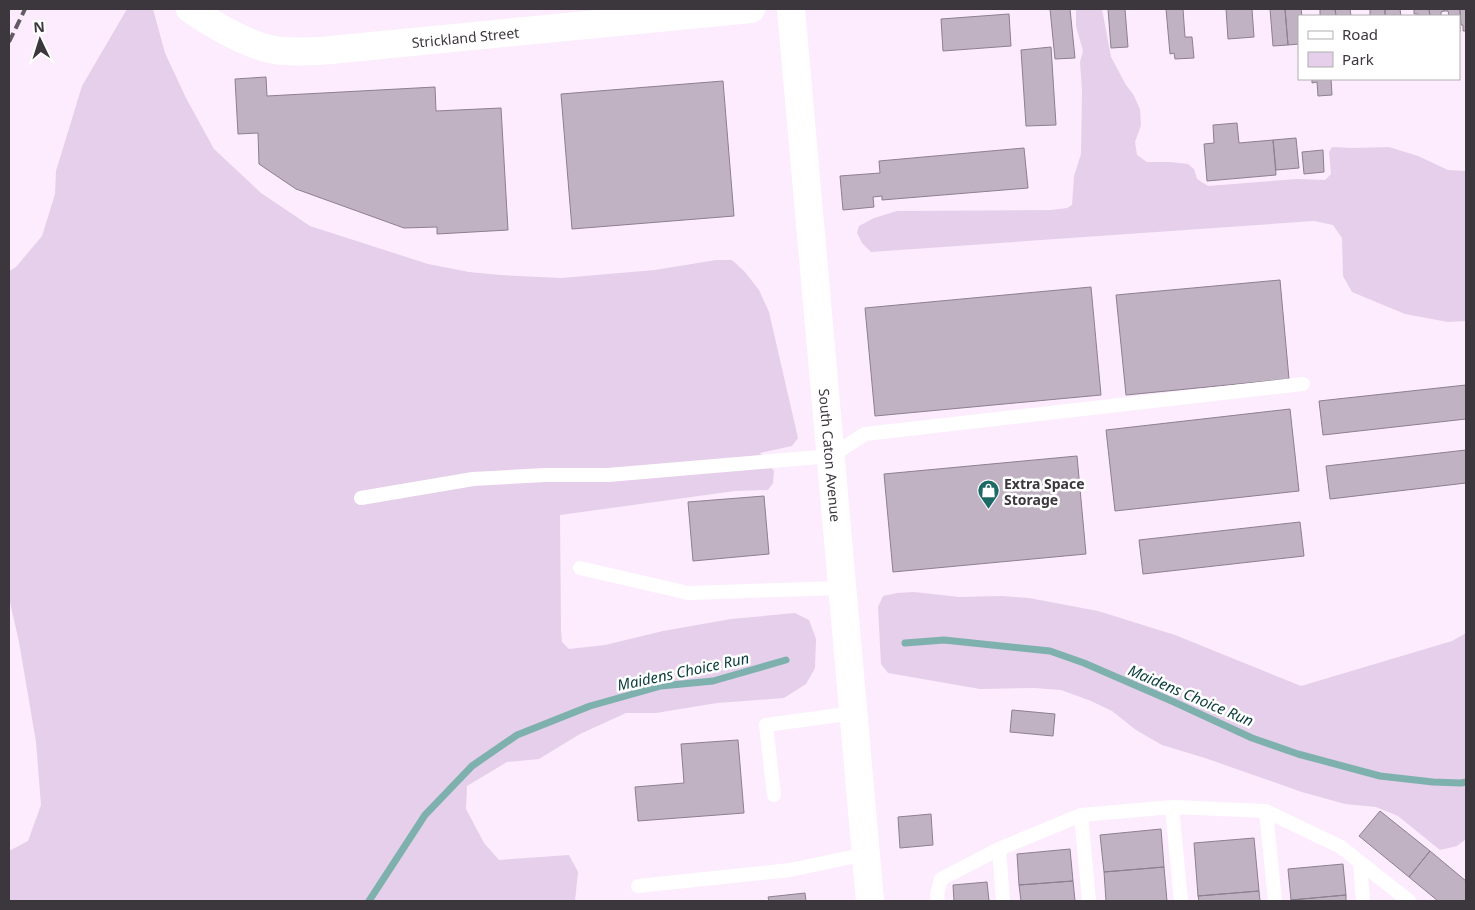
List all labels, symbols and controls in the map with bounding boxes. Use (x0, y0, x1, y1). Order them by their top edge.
north arrow (15, 15, 65, 65)
legend (1298, 15, 1460, 80)
text: N (33, 17, 45, 36)
street label: Strickland Street (411, 22, 520, 52)
text: Road (1342, 24, 1378, 44)
text: Park (1342, 49, 1374, 69)
street label: South Caton Avenue (815, 388, 846, 523)
place label: Extra Space Storage (1004, 474, 1085, 509)
shop icon: Extra Space Storage (976, 479, 1000, 510)
water label: Maidens Choice Run (615, 647, 751, 695)
water label: Maidens Choice Run (1125, 660, 1257, 730)

